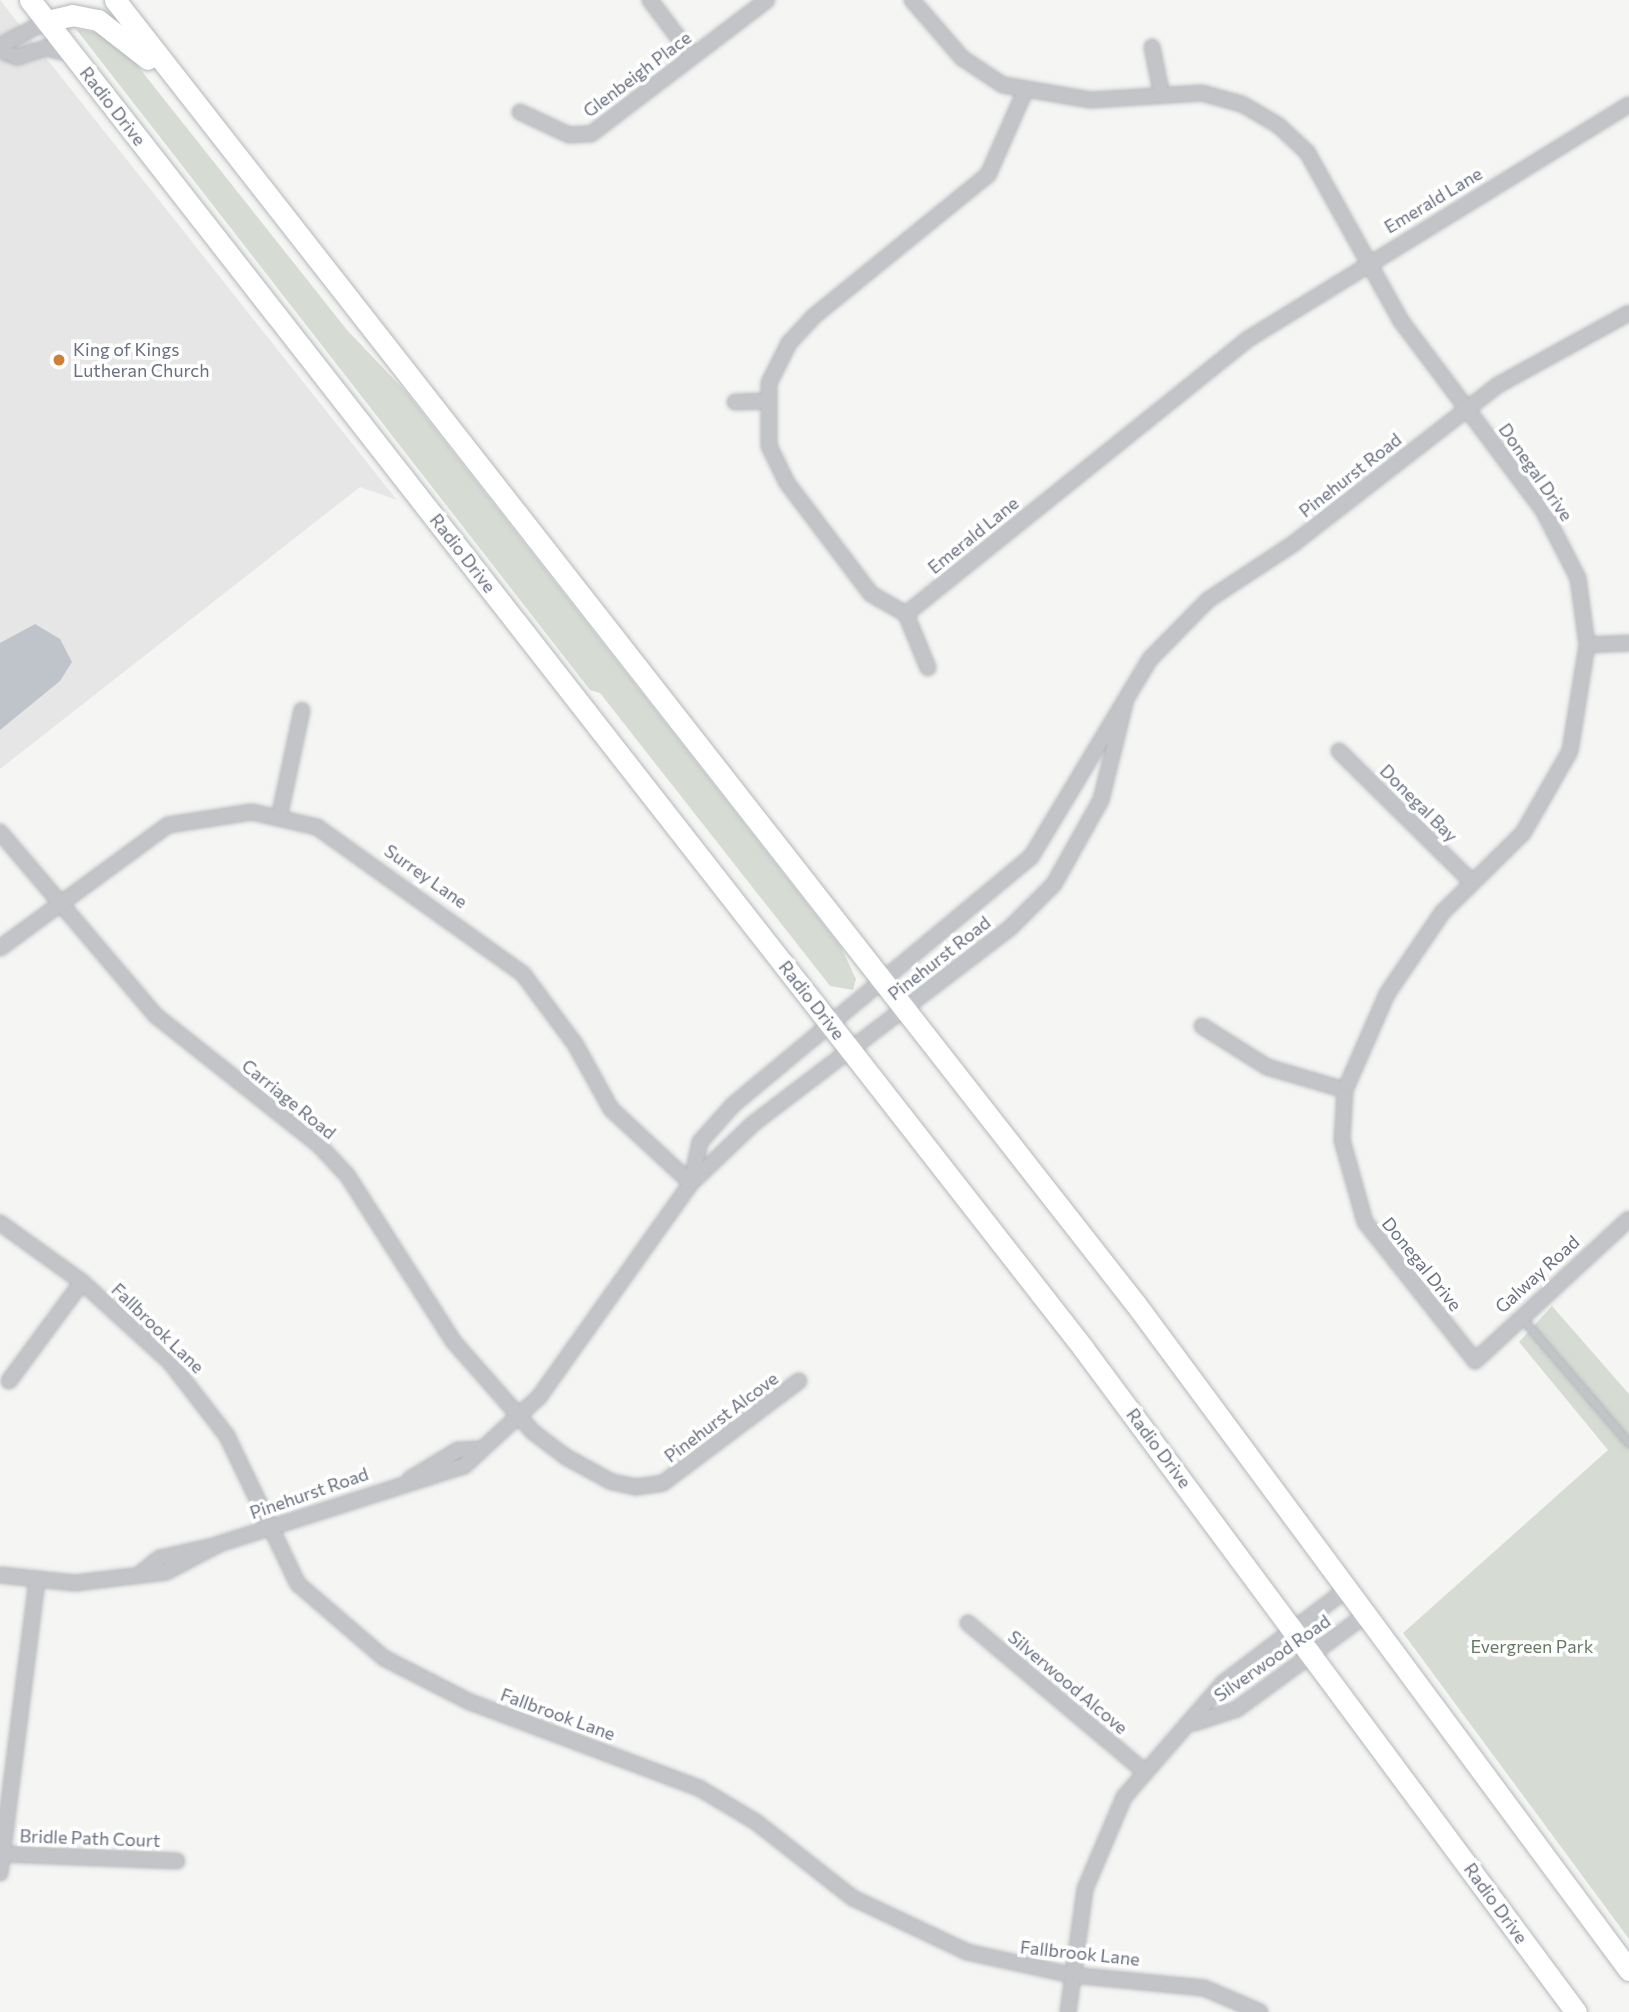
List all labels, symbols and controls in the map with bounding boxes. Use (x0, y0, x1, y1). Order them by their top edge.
street label: Glenbeigh Place (579, 26, 695, 122)
street label: Radio Drive (76, 62, 150, 150)
street label: Emerald Lane (1380, 162, 1486, 238)
place label: King of Kings Lutheran Church (73, 339, 210, 382)
marker: King of Kings Lutheran Church (51, 352, 67, 368)
street label: Donegal Drive (1494, 419, 1578, 525)
street label: Pinehurst Road (1295, 428, 1405, 522)
street label: Emerald Lane (923, 492, 1023, 578)
street label: Radio Drive (426, 509, 500, 597)
street label: Donegal Bay (1376, 760, 1462, 846)
street label: Surrey Lane (380, 840, 472, 912)
street label: Pinehurst Road (884, 911, 994, 1005)
street label: Radio Drive (775, 956, 849, 1044)
street label: Carriage Road (238, 1055, 340, 1143)
street label: Donegal Drive (1378, 1213, 1466, 1315)
street label: Galway Road (1491, 1231, 1583, 1317)
street label: Fallbrook Lane (107, 1278, 209, 1378)
street label: Pinehurst Alcove (660, 1367, 782, 1467)
street label: Radio Drive (1122, 1404, 1196, 1492)
street label: Pinehurst Road (247, 1463, 371, 1523)
street label: Silverwood Road (1210, 1610, 1334, 1706)
street label: Silverwood Alcove (1004, 1626, 1132, 1738)
park label: Evergreen Park (1470, 1635, 1594, 1657)
street label: Fallbrook Lane (498, 1683, 618, 1745)
street label: Bridle Path Court (19, 1825, 161, 1851)
street label: Radio Drive (1460, 1859, 1532, 1947)
street label: Fallbrook Lane (1019, 1936, 1141, 1970)

